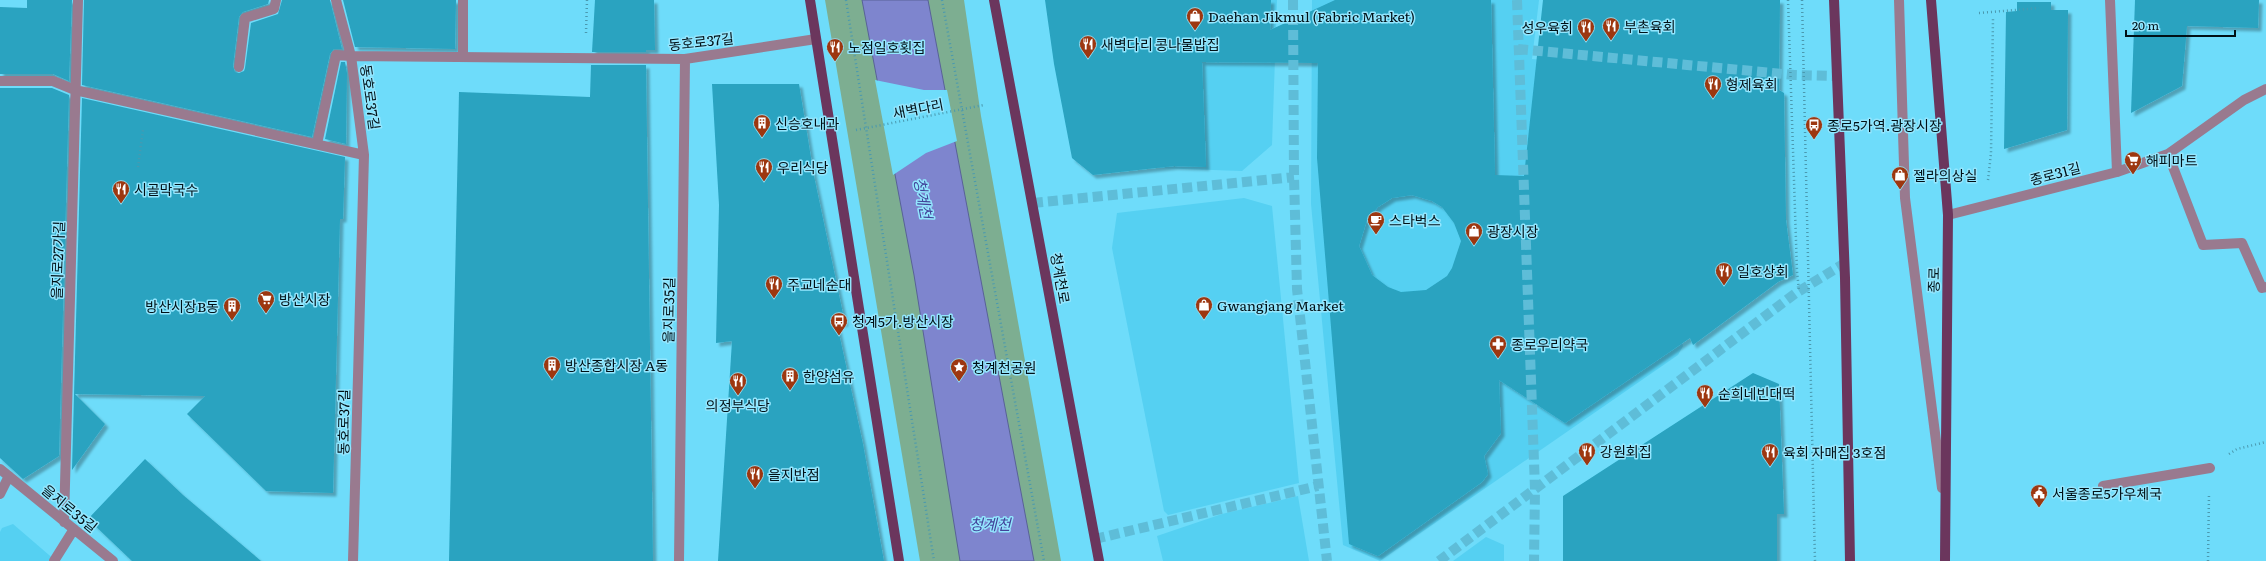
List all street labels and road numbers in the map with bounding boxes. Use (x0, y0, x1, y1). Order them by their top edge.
street label: 동호로37길 (667, 28, 735, 54)
street label: 동호로37길 (357, 63, 385, 131)
street label: 새벽다리 (891, 93, 945, 123)
street label: 종로31길 (2027, 157, 2083, 189)
street label: 을지로27가길 (46, 220, 68, 300)
street label: 청계천로 (1047, 251, 1075, 305)
street label: 종로 (1923, 267, 1943, 293)
street label: 을지로35길 (657, 277, 679, 343)
street label: 동호로37길 (332, 389, 354, 455)
street label: 을지로35길 (38, 479, 102, 537)

